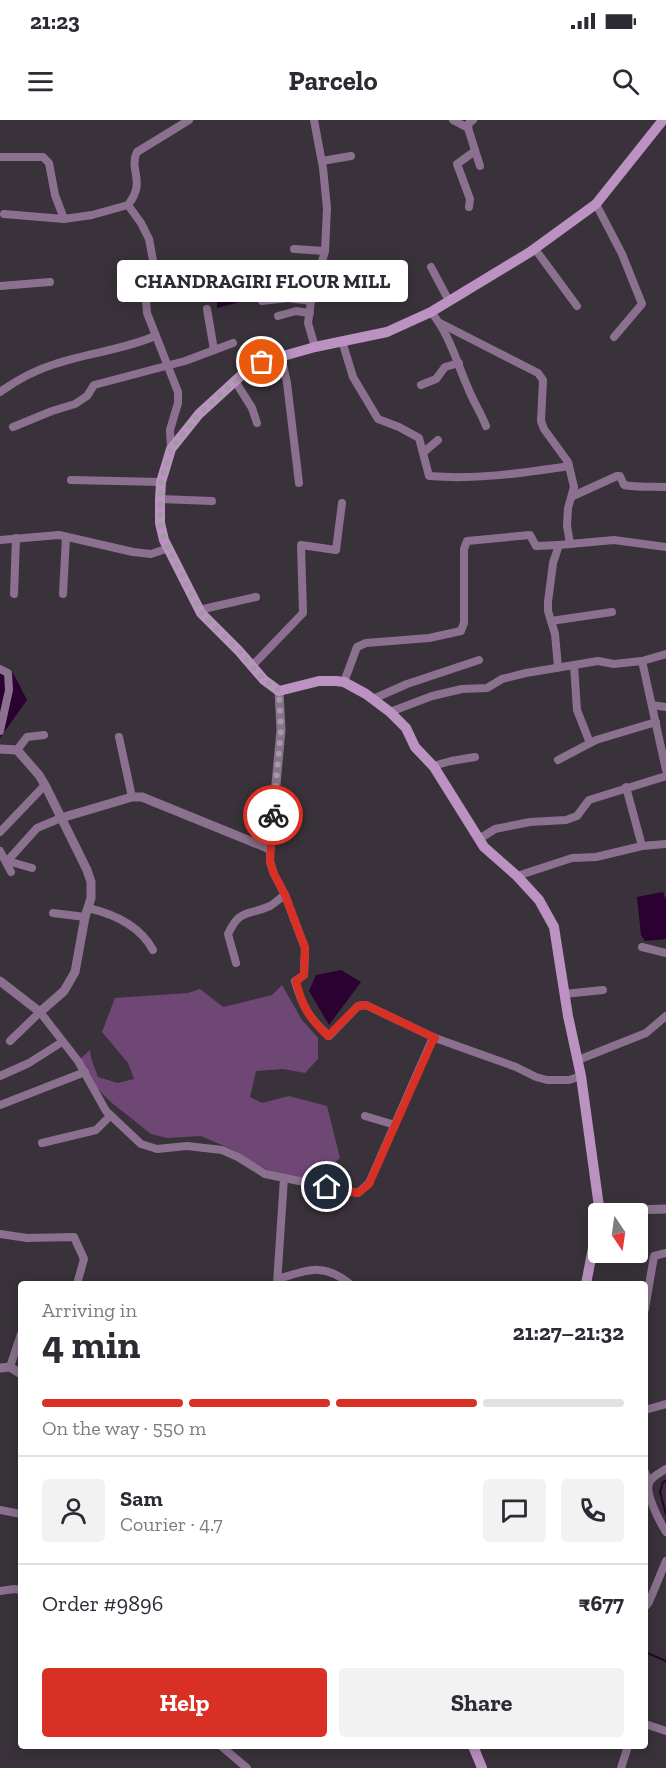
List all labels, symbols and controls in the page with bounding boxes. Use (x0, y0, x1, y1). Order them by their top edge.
text: 21:23 (30, 8, 80, 35)
icon: menu (24, 65, 57, 98)
text: Parcelo (288, 65, 378, 97)
icon: search (609, 65, 642, 98)
callout: CHANDRAGIRI FLOUR MILL (116, 260, 407, 302)
text: CHANDRAGIRI FLOUR MILL (135, 269, 390, 293)
pin (236, 336, 287, 387)
icon: bag (245, 345, 278, 378)
courier (243, 785, 303, 845)
icon: bike (257, 799, 290, 832)
pin (301, 1161, 352, 1212)
icon: home (310, 1170, 343, 1203)
north arrow (588, 1203, 648, 1263)
map controls (588, 1203, 648, 1263)
text: Arriving in (42, 1298, 137, 1322)
text: 21:27–21:32 (513, 1319, 624, 1346)
text: 4 min (42, 1321, 140, 1368)
text: On the way · 550 m (42, 1416, 206, 1440)
button: person (42, 1479, 105, 1542)
button: chat (483, 1479, 546, 1542)
button: phone (561, 1479, 624, 1542)
text: Sam (120, 1485, 163, 1512)
text: Courier · 4.7 (120, 1512, 223, 1536)
text: Order #9896 (42, 1590, 163, 1617)
text: ₹677 (579, 1590, 624, 1617)
button: Help (42, 1668, 327, 1737)
button: Share (339, 1668, 624, 1737)

